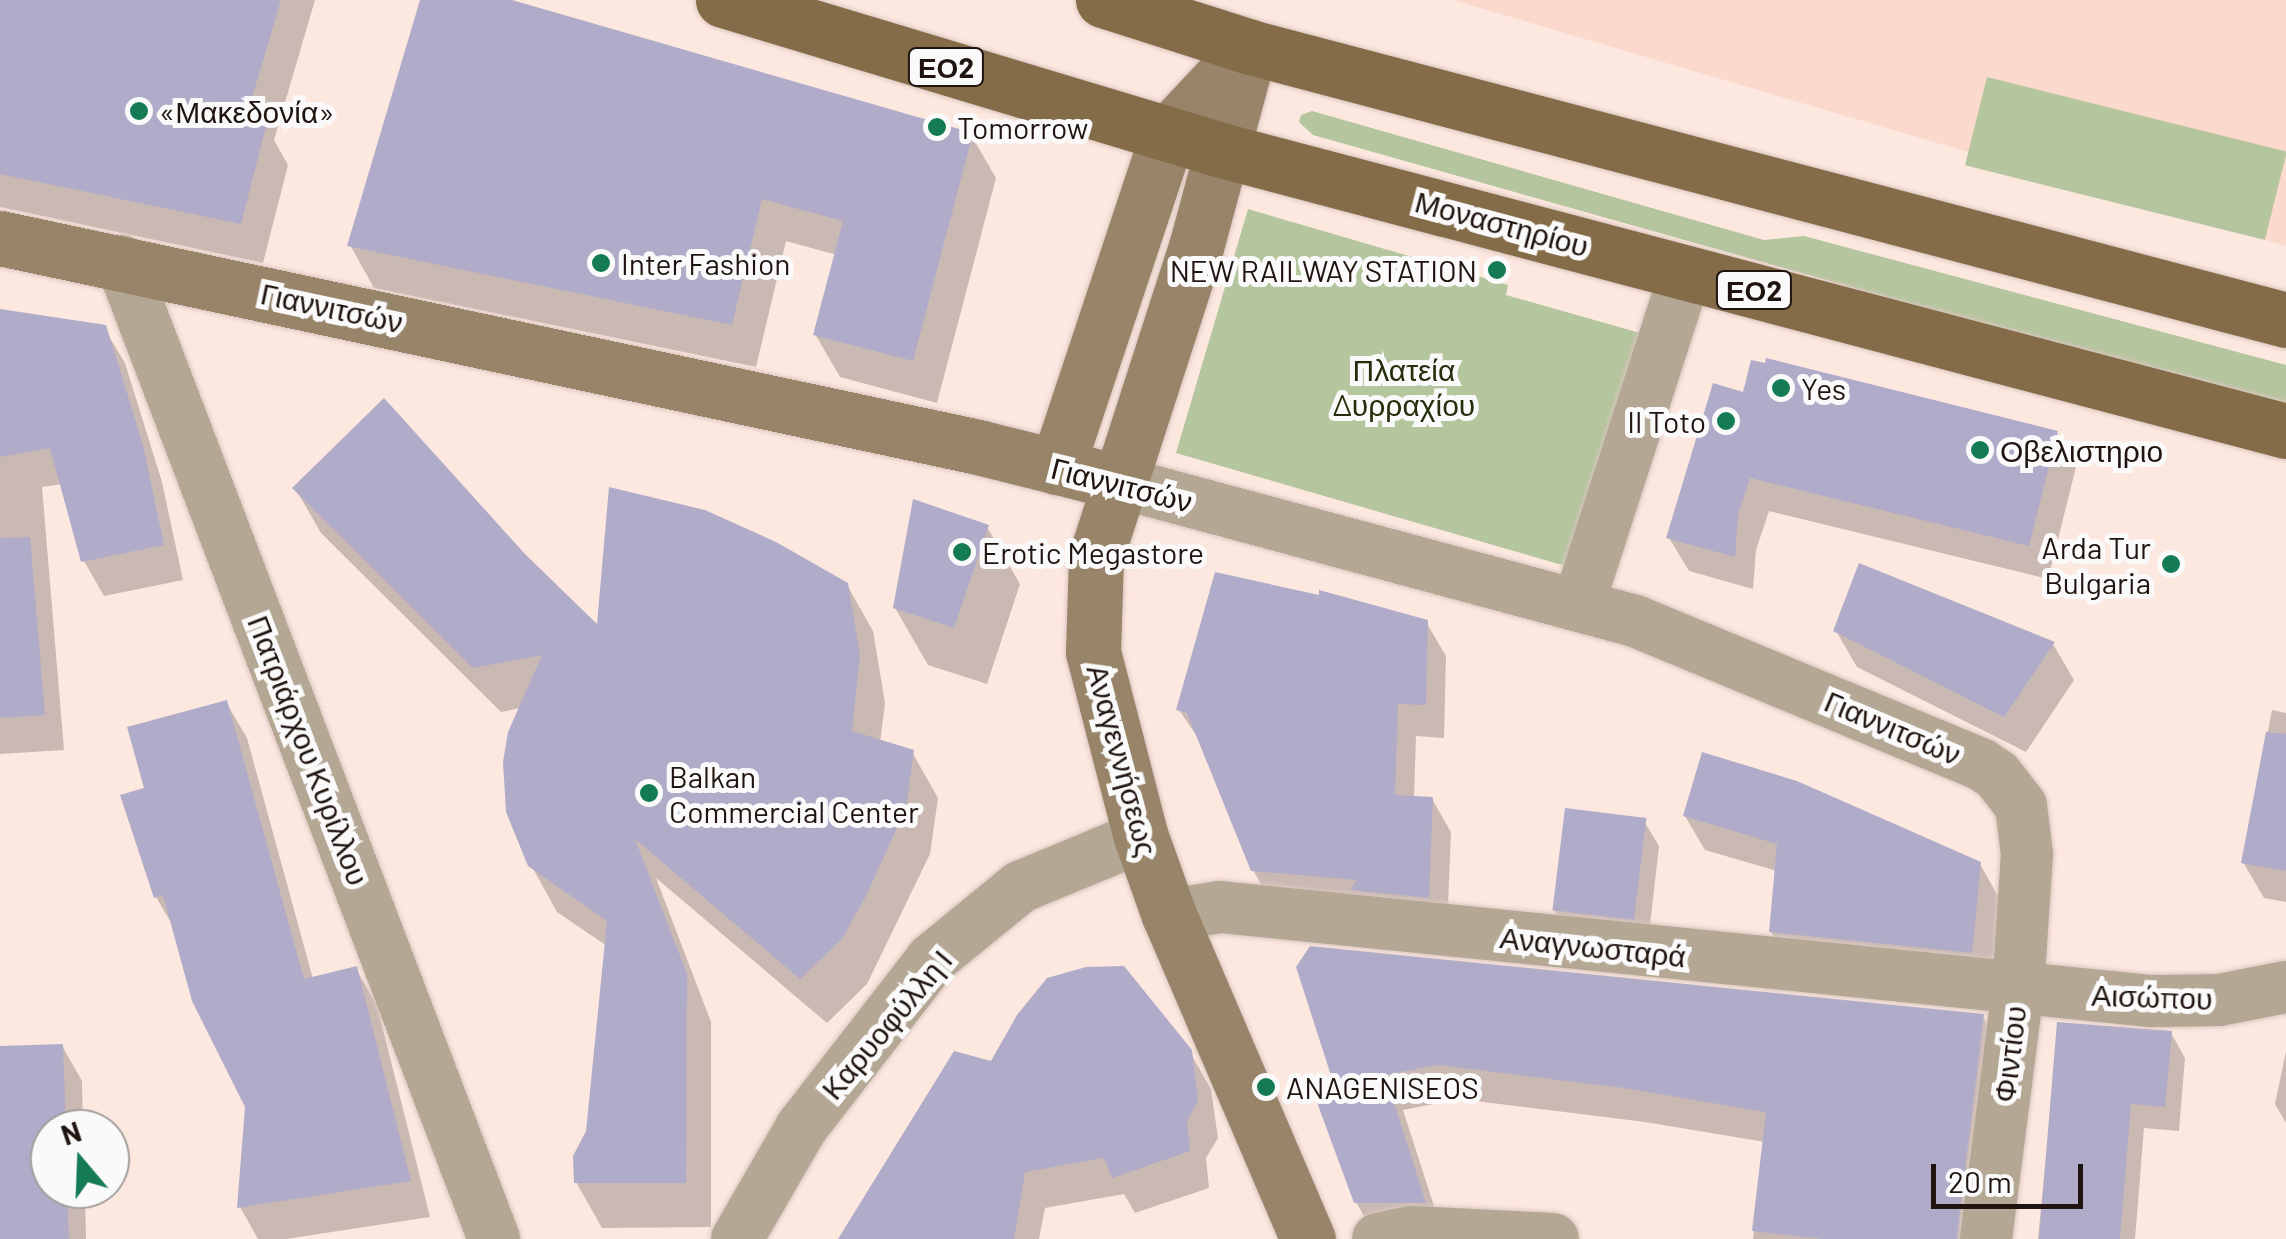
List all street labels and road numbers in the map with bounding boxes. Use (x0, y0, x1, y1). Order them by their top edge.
road number: ΕΟ2 (906, 44, 986, 90)
street label: Μοναστηρίου (1411, 183, 1593, 263)
road number: ΕΟ2 (1714, 267, 1794, 313)
street label: Γιαννιτσών (258, 274, 406, 340)
street label: Γιαννιτσών (1048, 449, 1196, 519)
street label: Πατριάρχου Κυρίλλου (241, 610, 377, 890)
street label: Αναγεννήσεως (1080, 660, 1166, 860)
street label: Γιαννιτσών (1820, 682, 1966, 772)
street label: Αναγνωσταρά (1498, 918, 1688, 974)
street label: Καρυοφύλλη Ι (813, 942, 959, 1106)
street label: Αισώπου (2091, 976, 2213, 1016)
street label: Φιντίου (1985, 1004, 2033, 1104)

